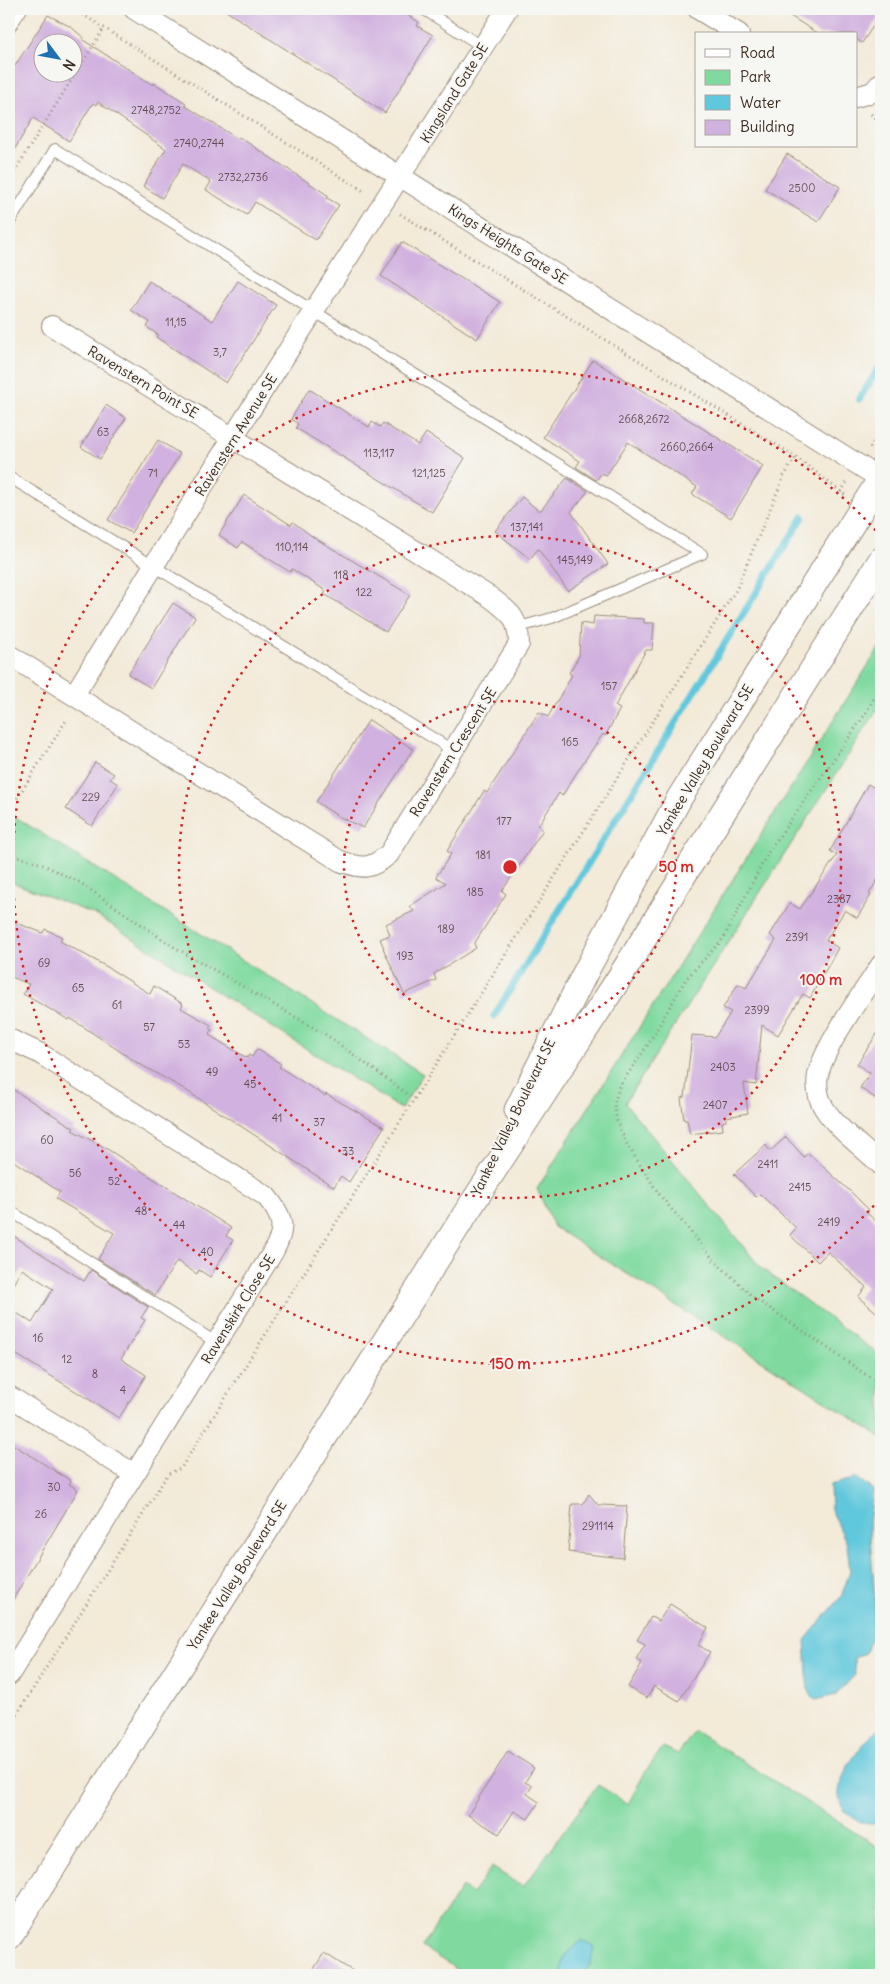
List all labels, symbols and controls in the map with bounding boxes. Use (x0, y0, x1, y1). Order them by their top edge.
north arrow (32, 32, 82, 82)
legend (695, 32, 858, 148)
street label: Kingsland Gate SE (416, 40, 492, 146)
text: Road (740, 43, 775, 62)
text: N (59, 56, 79, 74)
text: Park (740, 67, 771, 86)
text: Water (740, 93, 781, 112)
house number: 2748,2752 (131, 103, 181, 117)
text: Building (740, 117, 795, 136)
house number: 2740,2744 (174, 136, 224, 150)
house number: 2732,2736 (218, 170, 268, 184)
house number: 2500 (789, 181, 815, 195)
street label: Kings Heights Gate SE (445, 200, 571, 288)
house number: 11,15 (165, 315, 187, 329)
street label: Ravenstern Point SE (84, 342, 202, 422)
house number: 3,7 (213, 345, 228, 359)
street label: Ravenstern Avenue SE (191, 370, 281, 500)
house number: 2668,2672 (618, 412, 670, 426)
house number: 63 (97, 425, 109, 439)
house number: 2660,2664 (660, 440, 714, 454)
house number: 113,117 (364, 446, 395, 460)
house number: 71 (148, 466, 158, 480)
house number: 121,125 (412, 466, 446, 480)
house number: 137,141 (511, 520, 543, 534)
house number: 110,114 (276, 540, 308, 554)
house number: 145,149 (557, 553, 593, 567)
house number: 118 (333, 568, 349, 582)
house number: 122 (356, 585, 372, 599)
house number: 157 (601, 679, 618, 693)
street label: Yankee Valley Boulevard SE (653, 681, 757, 839)
street label: Ravenstern Crescent SE (406, 684, 500, 820)
house number: 165 (561, 735, 579, 749)
house number: 229 (82, 790, 100, 804)
house number: 177 (496, 814, 512, 828)
house number: 181 (475, 848, 491, 862)
text: 50 m (658, 857, 694, 876)
centre of rings (501, 858, 519, 876)
house number: 185 (466, 885, 484, 899)
house number: 2387 (827, 892, 852, 906)
house number: 189 (437, 922, 455, 936)
house number: 2391 (786, 930, 808, 944)
house number: 193 (397, 949, 413, 963)
house number: 69 (38, 956, 50, 970)
text: 100 m (800, 970, 842, 989)
house number: 65 (72, 981, 84, 995)
house number: 61 (112, 998, 122, 1012)
house number: 2399 (745, 1003, 769, 1017)
house number: 57 (143, 1020, 155, 1034)
street label: Yankee Valley Boulevard SE (467, 1035, 559, 1199)
house number: 53 (178, 1037, 190, 1051)
house number: 2403 (710, 1060, 736, 1074)
house number: 49 (206, 1065, 218, 1079)
house number: 45 (244, 1077, 256, 1091)
house number: 2407 (703, 1098, 728, 1112)
house number: 41 (272, 1111, 282, 1125)
house number: 37 (313, 1115, 325, 1129)
house number: 60 (40, 1133, 54, 1147)
house number: 33 (342, 1144, 354, 1158)
house number: 2411 (758, 1157, 778, 1171)
house number: 56 (69, 1166, 81, 1180)
house number: 52 (108, 1174, 120, 1188)
house number: 2415 (789, 1180, 811, 1194)
house number: 48 (135, 1204, 147, 1218)
house number: 2419 (818, 1215, 840, 1229)
house number: 44 (173, 1218, 185, 1232)
house number: 40 (200, 1245, 214, 1259)
street label: Ravenskirk Close SE (197, 1251, 279, 1367)
house number: 16 (33, 1331, 43, 1345)
house number: 12 (62, 1352, 72, 1366)
text: 150 m (489, 1354, 531, 1373)
house number: 8 (92, 1367, 98, 1381)
house number: 4 (120, 1383, 126, 1397)
house number: 30 (47, 1480, 61, 1494)
street label: Yankee Valley Boulevard SE (183, 1497, 291, 1653)
house number: 26 (35, 1507, 47, 1521)
house number: 291114 (582, 1519, 614, 1533)

